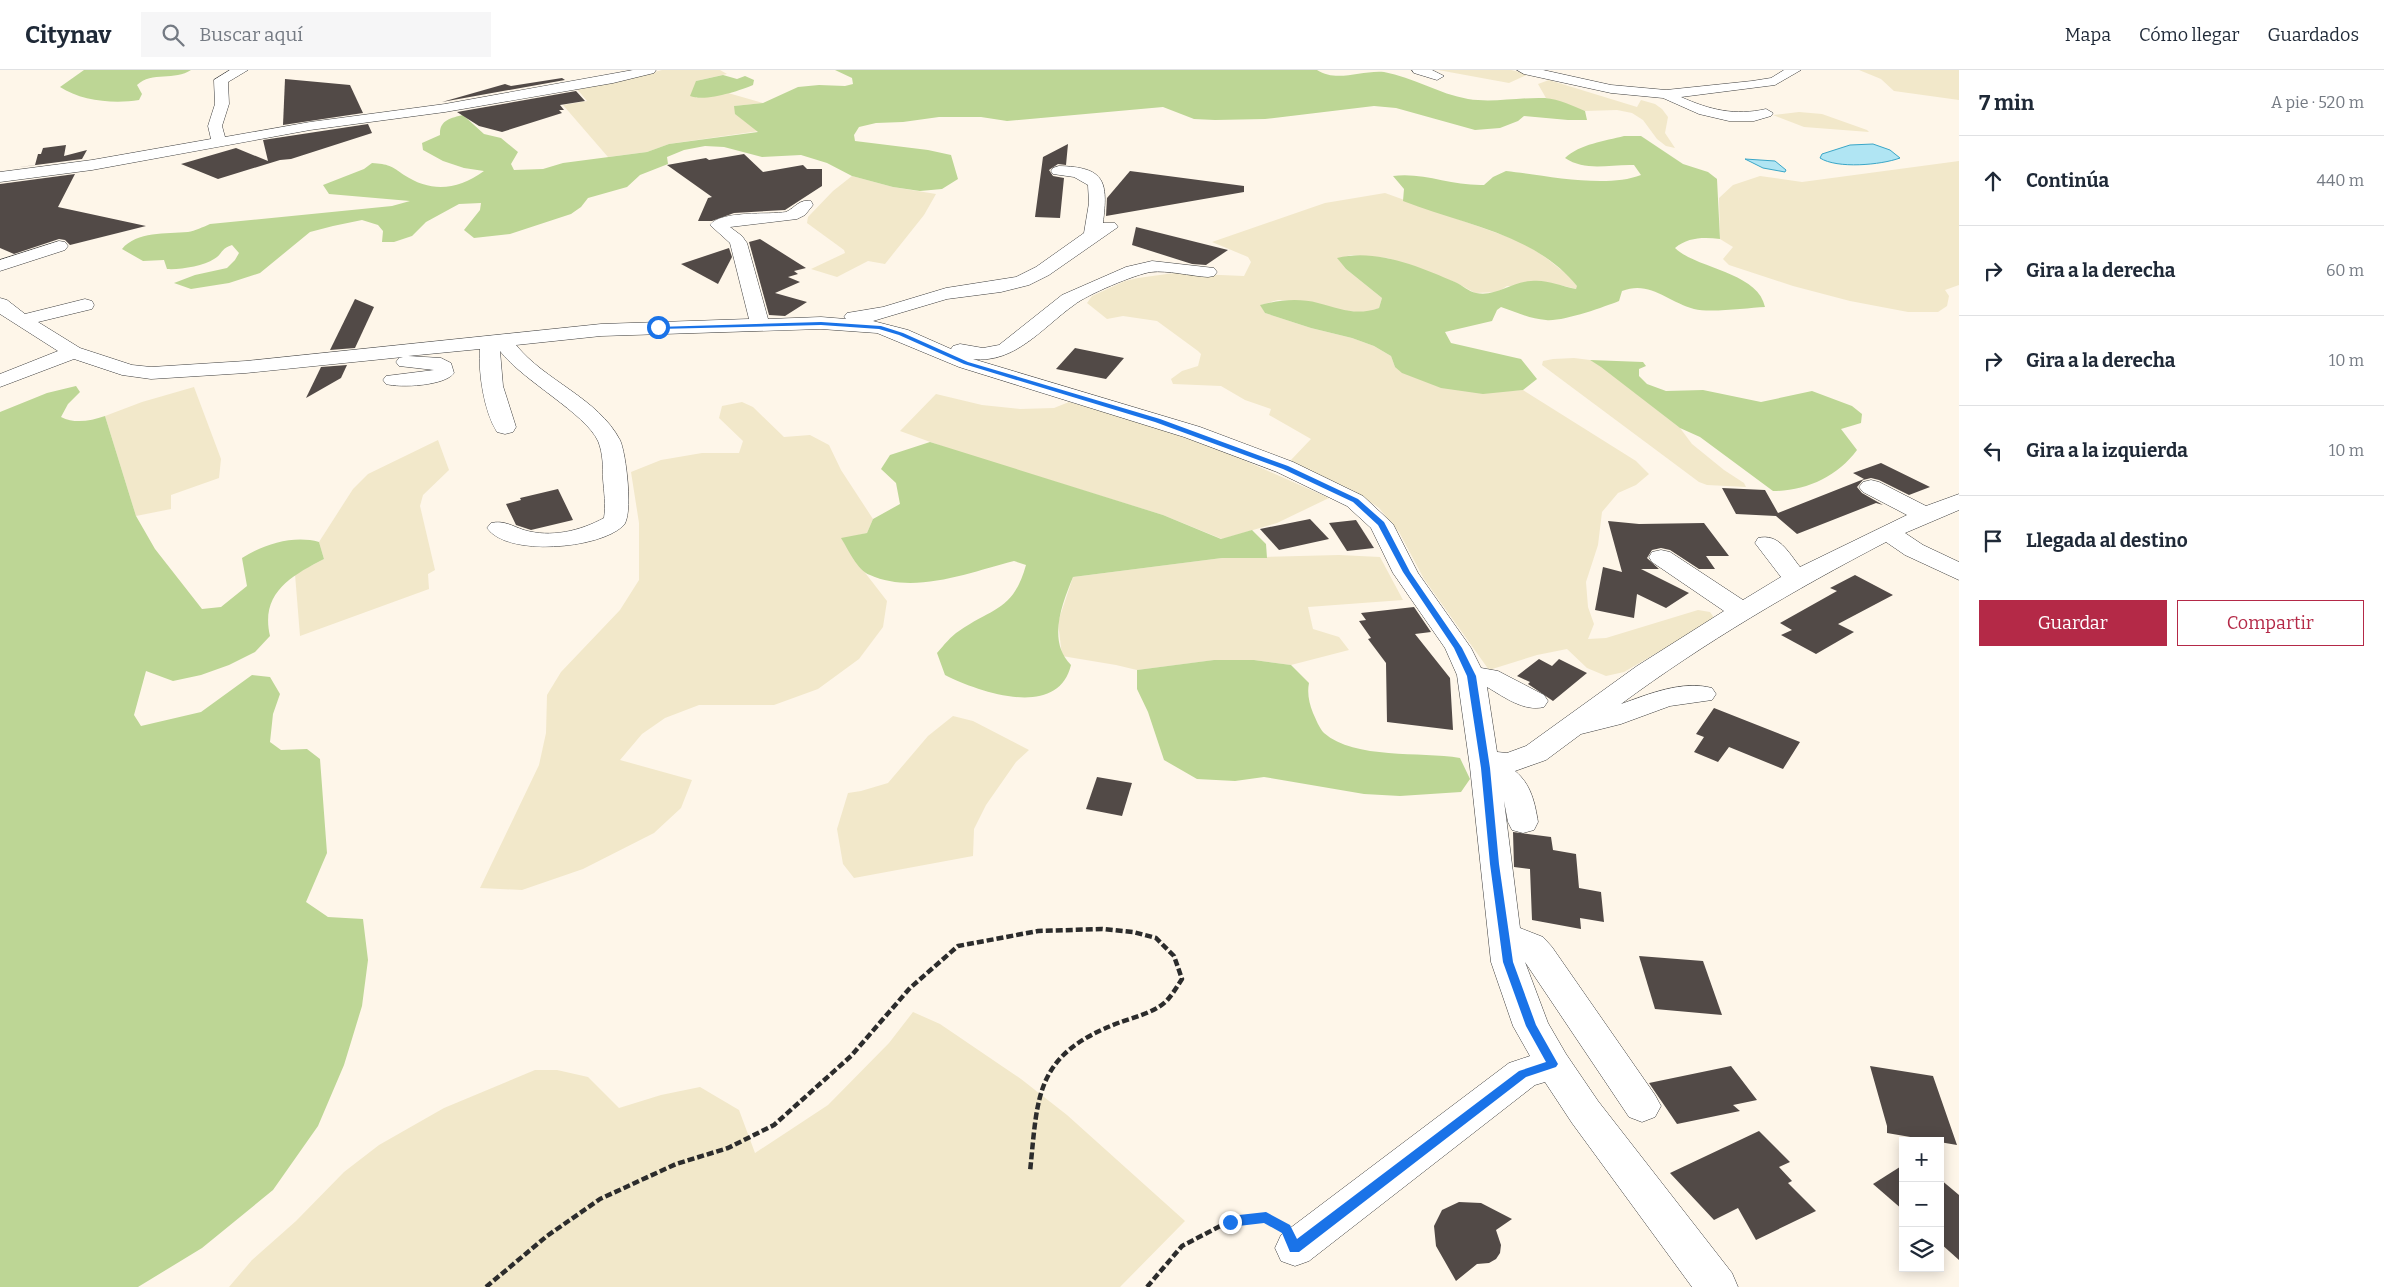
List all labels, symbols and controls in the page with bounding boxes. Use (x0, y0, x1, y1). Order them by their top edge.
search box (141, 12, 491, 57)
text: Citynav (25, 21, 111, 49)
icon: search (159, 21, 187, 49)
text: Buscar aquí (199, 23, 303, 46)
text: Mapa (2065, 24, 2111, 46)
text: Cómo llegar (2139, 24, 2240, 46)
text: Guardados (2268, 24, 2359, 46)
text: 7 min (1979, 90, 2034, 116)
text: A pie · 520 m (2271, 93, 2364, 112)
icon: ahead (1979, 167, 2007, 195)
text: Continúa (2026, 169, 2109, 192)
text: 440 m (2317, 171, 2364, 190)
icon: right (1979, 257, 2007, 285)
text: Gira a la derecha (2026, 259, 2175, 282)
text: 60 m (2326, 261, 2364, 280)
route start (647, 316, 670, 339)
icon: right (1979, 347, 2007, 375)
text: Gira a la derecha (2026, 349, 2175, 372)
text: 10 m (2329, 351, 2364, 370)
icon: left (1979, 437, 2007, 465)
text: Gira a la izquierda (2026, 439, 2188, 462)
text: 10 m (2329, 441, 2364, 460)
icon: arrive (1979, 527, 2007, 555)
text: Llegada al destino (2026, 529, 2188, 552)
button: Guardar (1979, 600, 2167, 646)
button: Compartir (2177, 600, 2364, 646)
map controls (1899, 1137, 1944, 1272)
button: + (1899, 1137, 1944, 1182)
button: − (1899, 1182, 1944, 1227)
route end (1219, 1211, 1242, 1234)
button: layers (1899, 1227, 1944, 1272)

